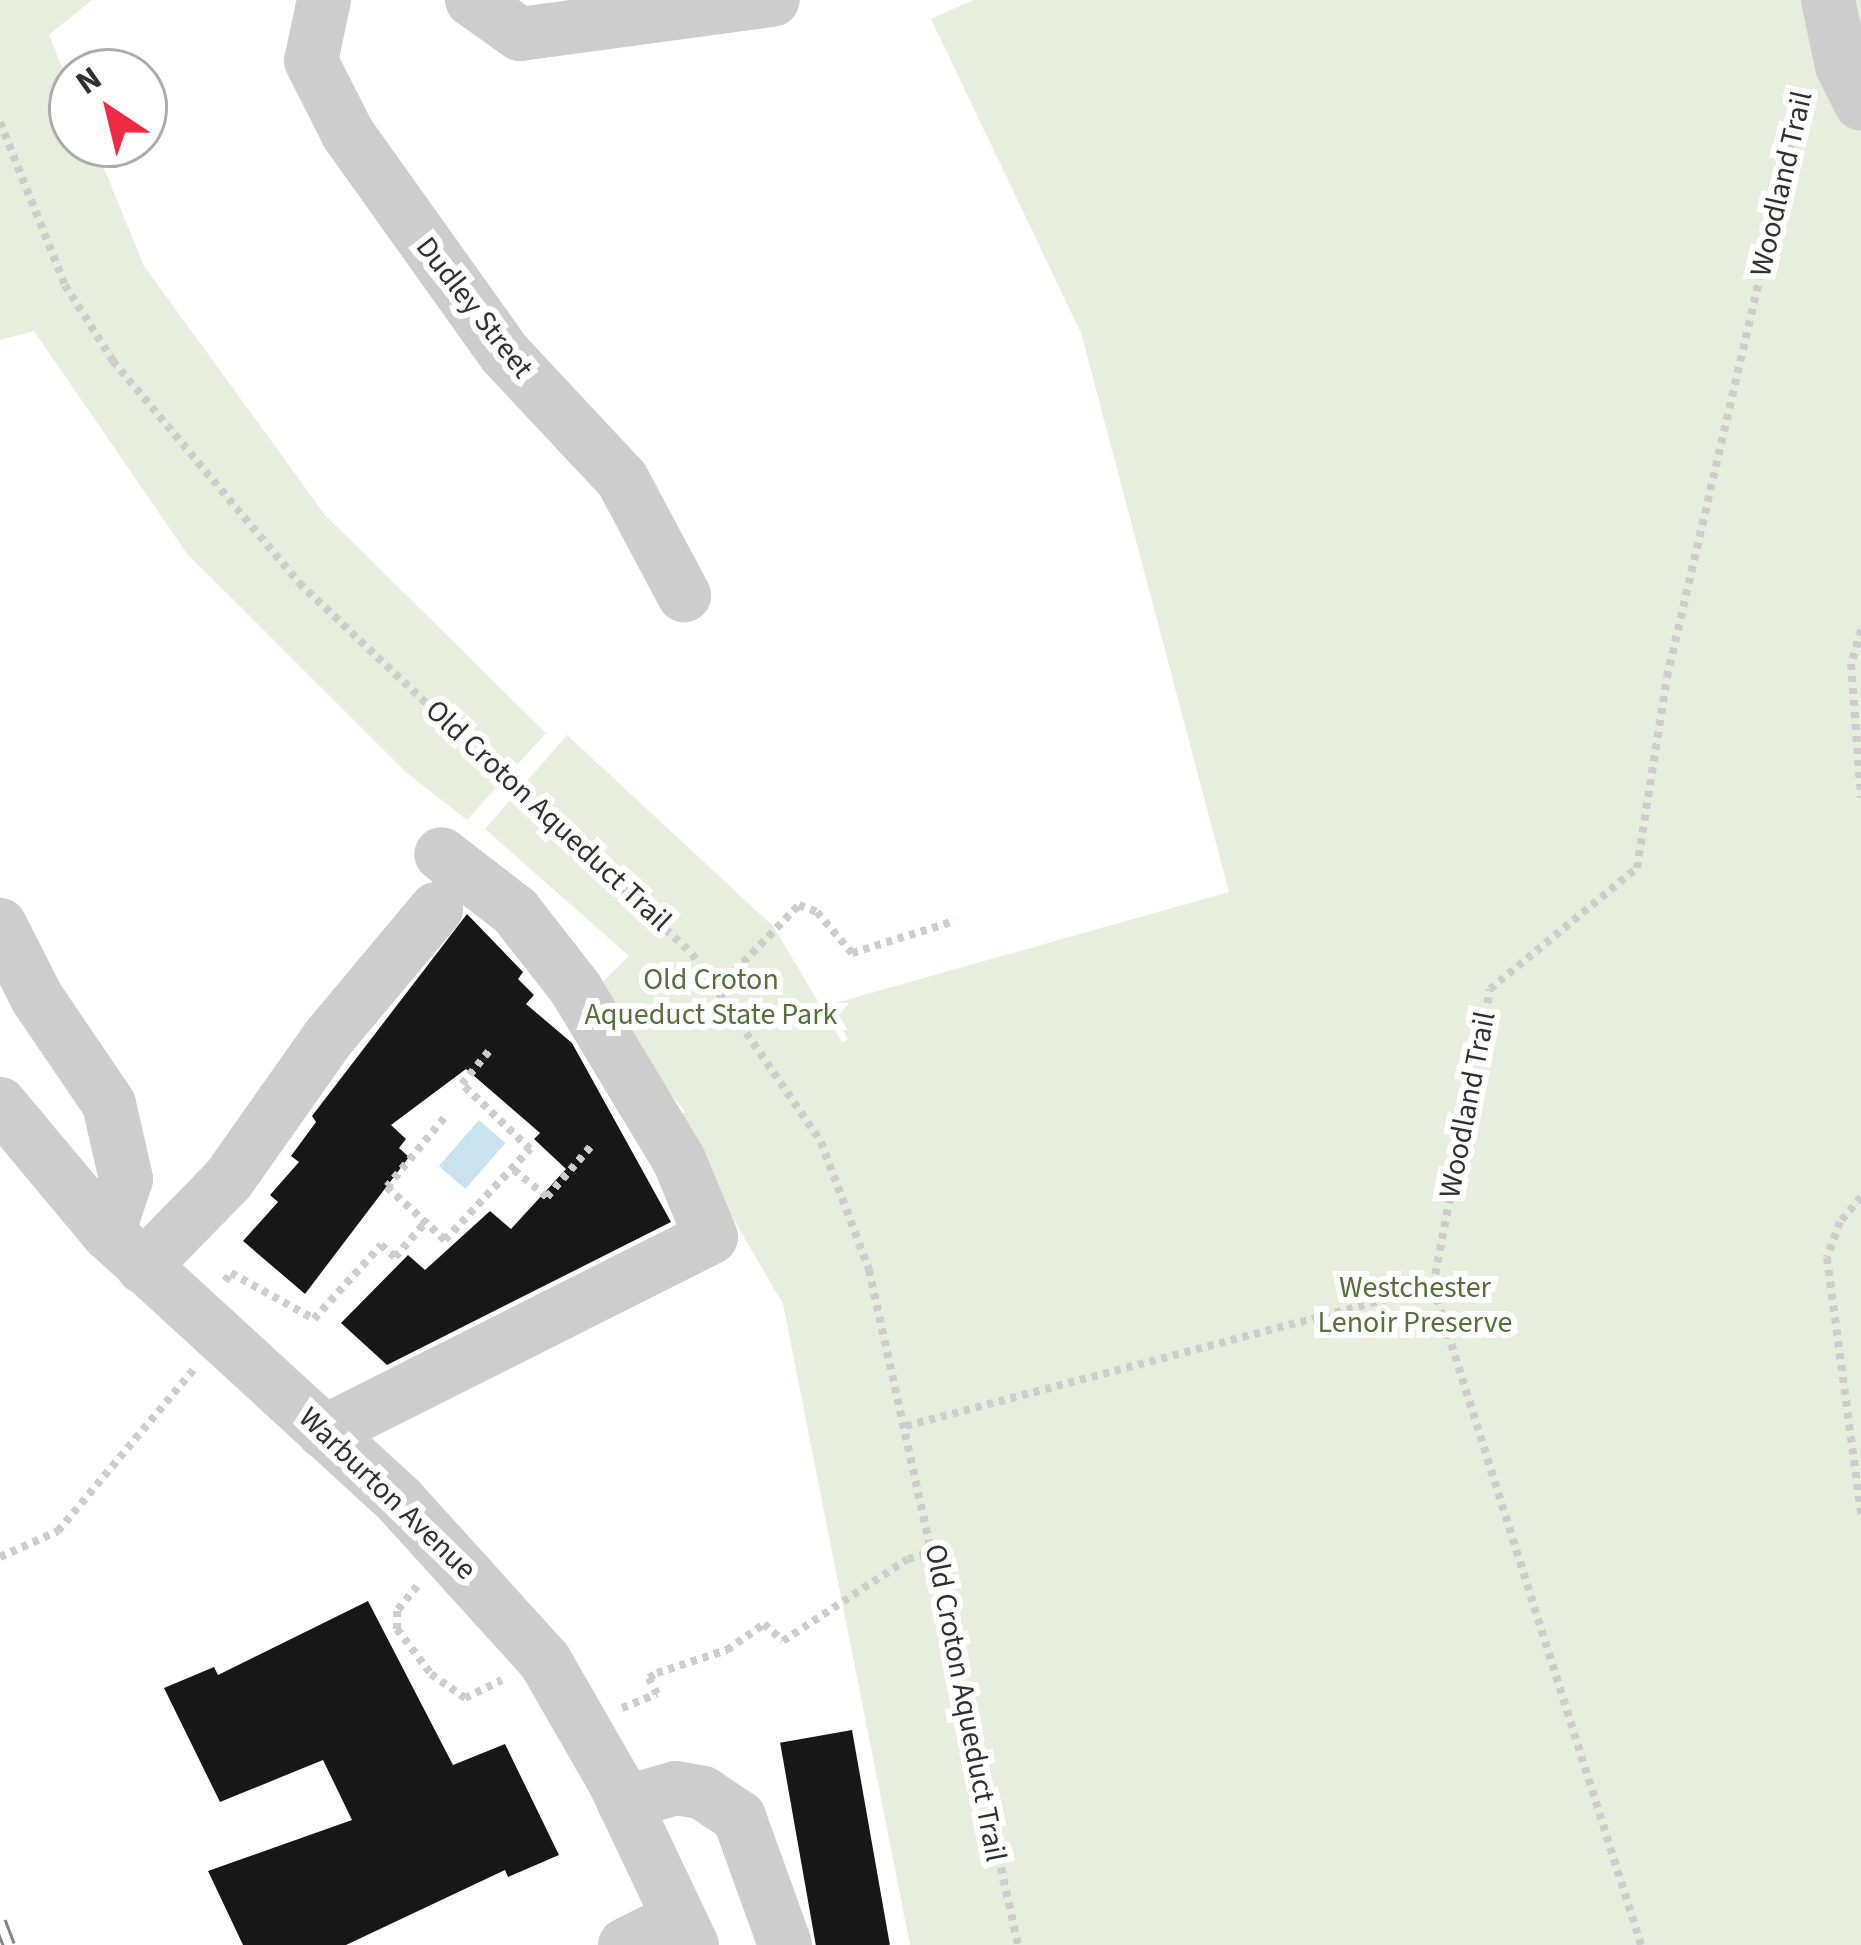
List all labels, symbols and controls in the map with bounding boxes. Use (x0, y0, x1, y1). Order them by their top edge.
north arrow (48, 48, 168, 168)
text: N (66, 55, 111, 106)
street label: Woodland Trail (1743, 88, 1821, 280)
street label: Dudley Street (408, 230, 540, 386)
street label: Old Croton Aqueduct Trail (418, 693, 678, 939)
park label: Old Croton Aqueduct State Park (585, 962, 837, 1032)
street label: Woodland Trail (1432, 1009, 1504, 1201)
park label: Westchester Lenoir Preserve (1318, 1270, 1512, 1340)
street label: Warburton Avenue (291, 1400, 483, 1588)
street label: Old Croton Aqueduct Trail (917, 1541, 1013, 1865)

